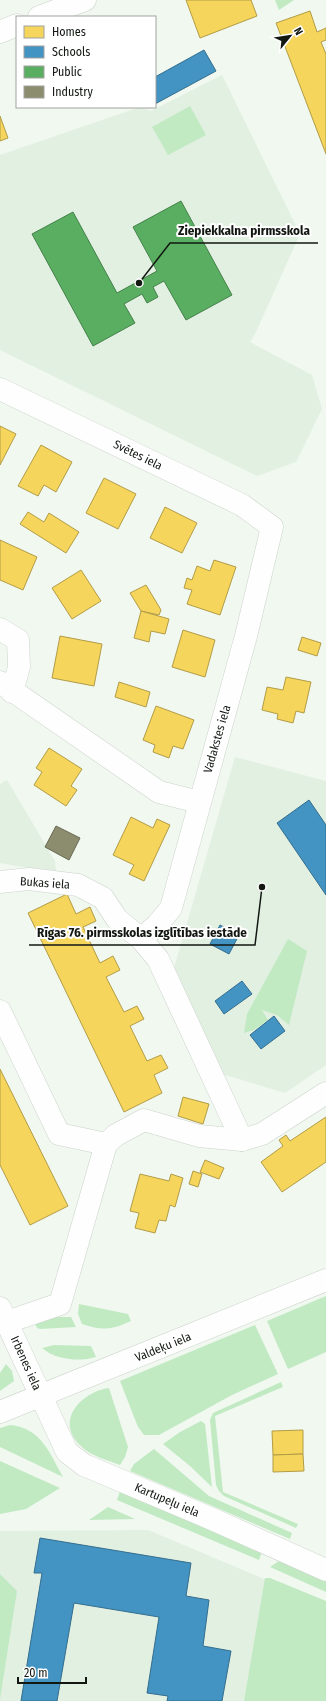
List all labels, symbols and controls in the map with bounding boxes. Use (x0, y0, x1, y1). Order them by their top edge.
legend (16, 16, 156, 108)
north arrow (270, 16, 310, 56)
text: Homes (52, 25, 86, 39)
text: N (291, 25, 306, 37)
text: Schools (52, 45, 90, 59)
text: Public (52, 65, 82, 79)
text: Industry (52, 85, 93, 99)
callout: Ziepiekkalna pirmsskola (170, 218, 318, 243)
text: Ziepiekkalna pirmsskola (178, 223, 311, 238)
street label: Svētes iela (111, 437, 165, 473)
street label: Vadakstes iela (201, 703, 233, 775)
street label: Bukas iela (20, 874, 71, 892)
callout: Rīgas 76. pirmsskolas izglītības iestāde (29, 920, 255, 945)
text: Rīgas 76. pirmsskolas izglītības iestāde (37, 925, 247, 940)
street label: Valdeķu iela (133, 1329, 194, 1366)
street label: Irbenes iela (8, 1334, 44, 1392)
street label: Kartupeļu iela (132, 1480, 202, 1521)
scale bar (18, 1659, 86, 1685)
text: 20 m (24, 1666, 48, 1680)

